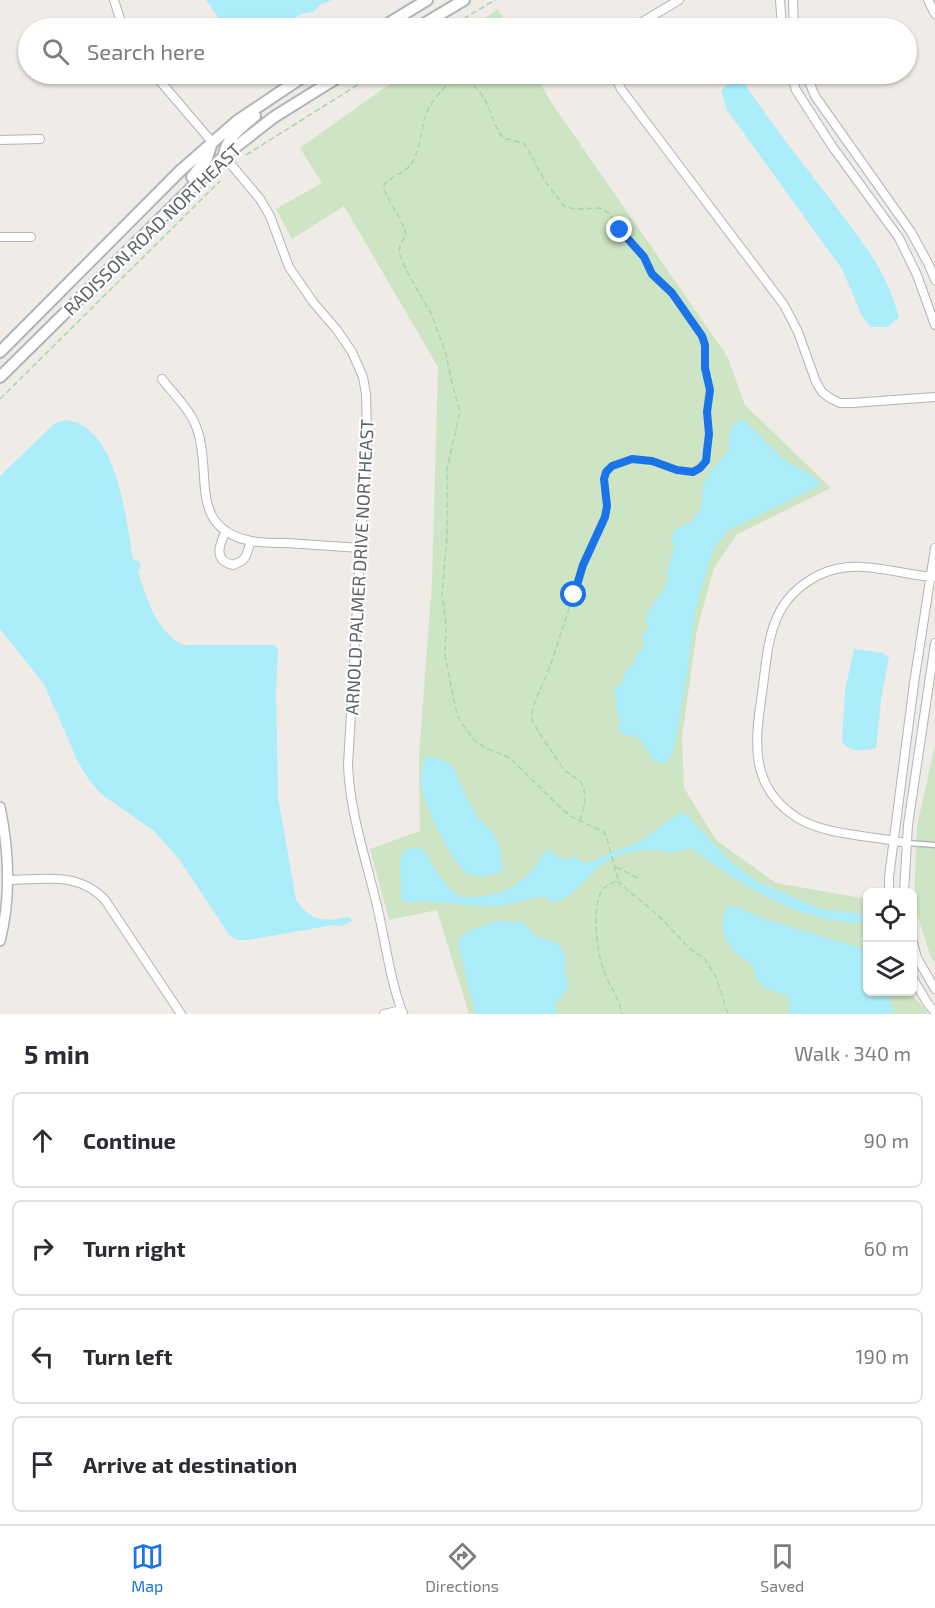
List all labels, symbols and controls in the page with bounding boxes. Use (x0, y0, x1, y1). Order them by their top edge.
search box (18, 18, 917, 84)
icon: search (39, 35, 72, 68)
text: Search here (87, 38, 205, 64)
street label: RADISSON ROAD NORTHEAST (59, 138, 246, 320)
route end (606, 216, 632, 242)
street label: ARNOLD PALMER DRIVE NORTHEAST (340, 418, 378, 716)
route start (560, 581, 586, 607)
map controls (863, 888, 917, 996)
button: locate (863, 888, 917, 942)
button: layers (863, 942, 917, 996)
text: 5 min (24, 1038, 90, 1069)
text: Walk · 340 m (794, 1041, 911, 1065)
icon: ahead (26, 1124, 59, 1157)
text: Continue (83, 1127, 176, 1153)
text: 90 m (864, 1128, 909, 1152)
icon: right (26, 1232, 59, 1265)
text: Turn right (83, 1235, 185, 1261)
text: 60 m (864, 1236, 909, 1260)
icon: left (26, 1340, 59, 1373)
text: Turn left (83, 1343, 172, 1369)
text: 190 m (856, 1344, 909, 1368)
icon: arrive (26, 1448, 59, 1481)
text: Arrive at destination (83, 1451, 297, 1477)
tab: Map (131, 1540, 164, 1595)
tab: Directions (425, 1540, 499, 1595)
tab: Saved (760, 1540, 804, 1595)

